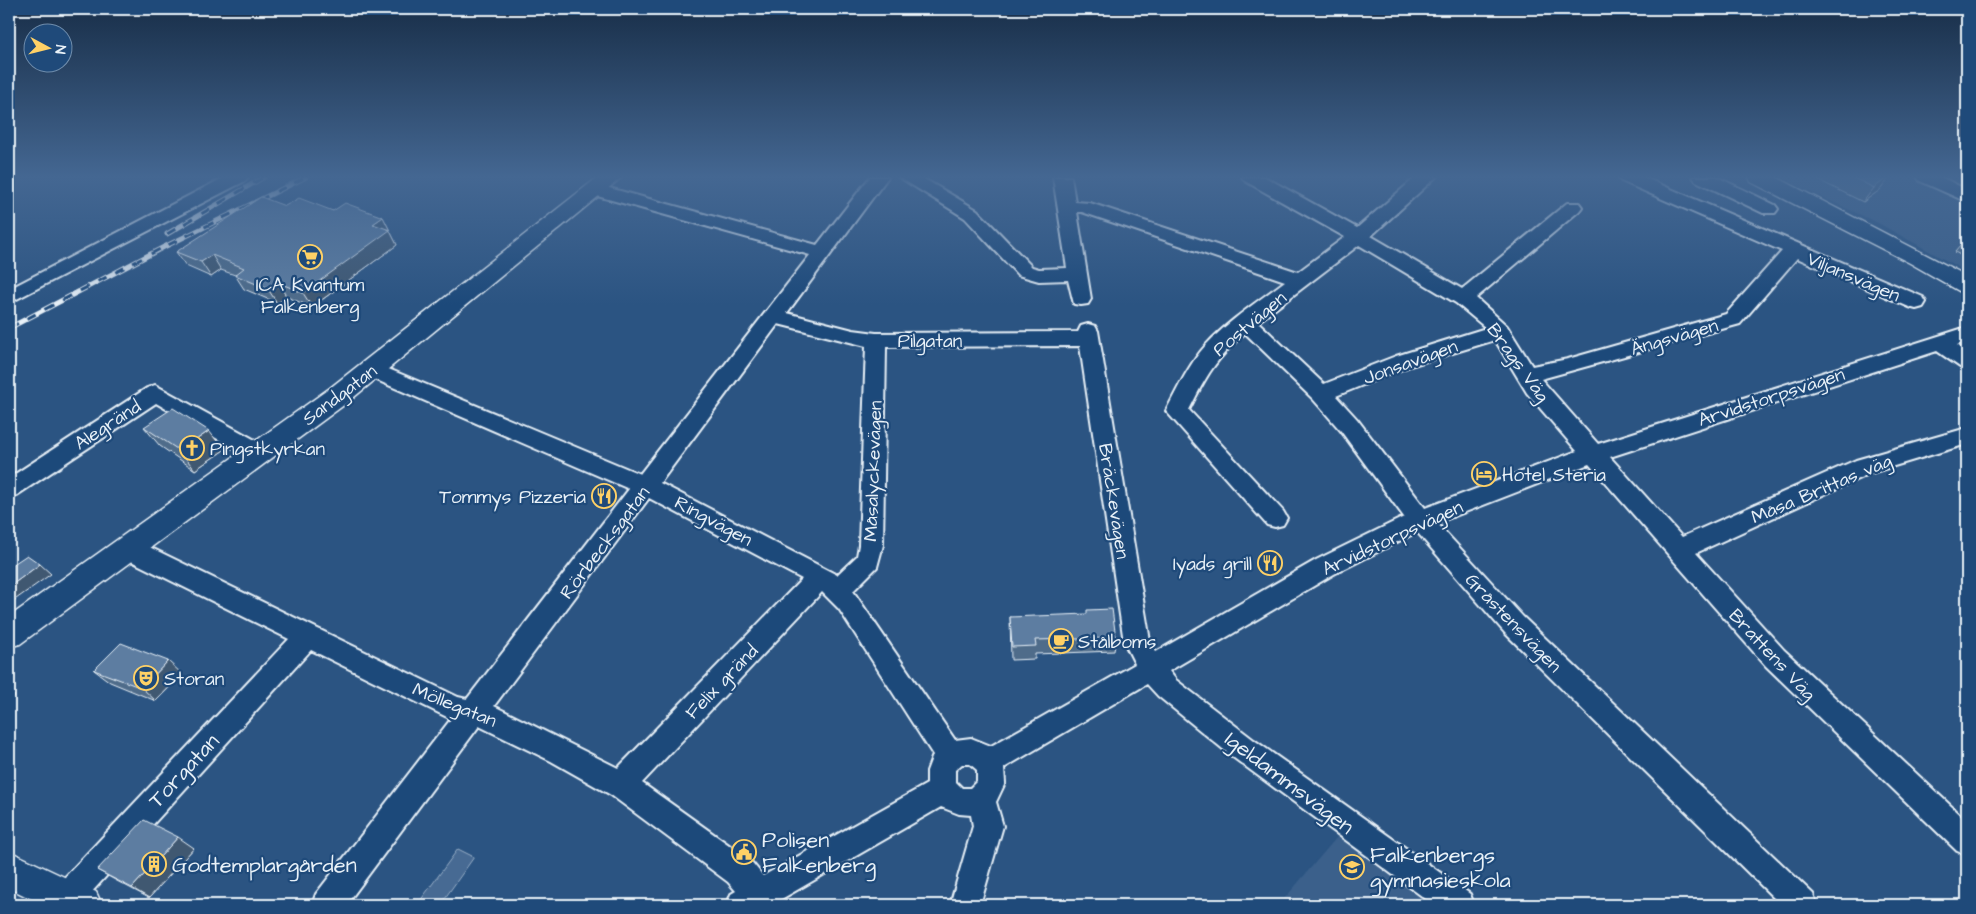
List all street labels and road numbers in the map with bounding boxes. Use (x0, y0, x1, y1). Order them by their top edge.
street label: Viljansvägen (1802, 246, 1904, 310)
street label: Postvägen (1207, 285, 1293, 364)
street label: Ängsvägen (1627, 312, 1722, 364)
street label: Brags Väg (1479, 318, 1556, 409)
street label: Pilgatan (898, 328, 962, 356)
street label: Jonsavägen (1360, 333, 1462, 393)
street label: Sandgatan (297, 358, 384, 433)
street label: Arvidstorpsvägen (1695, 361, 1849, 435)
street label: Alegränd (69, 393, 147, 458)
street label: Måsalyckevägen (858, 400, 890, 542)
street label: Bräckevägen (1090, 441, 1136, 561)
street label: Måsa Brittas väg (1747, 447, 1897, 532)
street label: Rörbecksgatan (554, 481, 657, 606)
street label: Ringvägen (669, 489, 757, 554)
street label: Arvidstorpsvägen (1318, 494, 1468, 584)
street label: Gråstensvägen (1458, 567, 1567, 679)
street label: Brattens Väg (1721, 603, 1822, 708)
street label: Felix gränd (679, 638, 766, 726)
street label: Möllegatan (408, 676, 501, 736)
street label: Igeldammsvägen (1217, 724, 1360, 843)
street label: Torgatan (141, 727, 227, 816)

